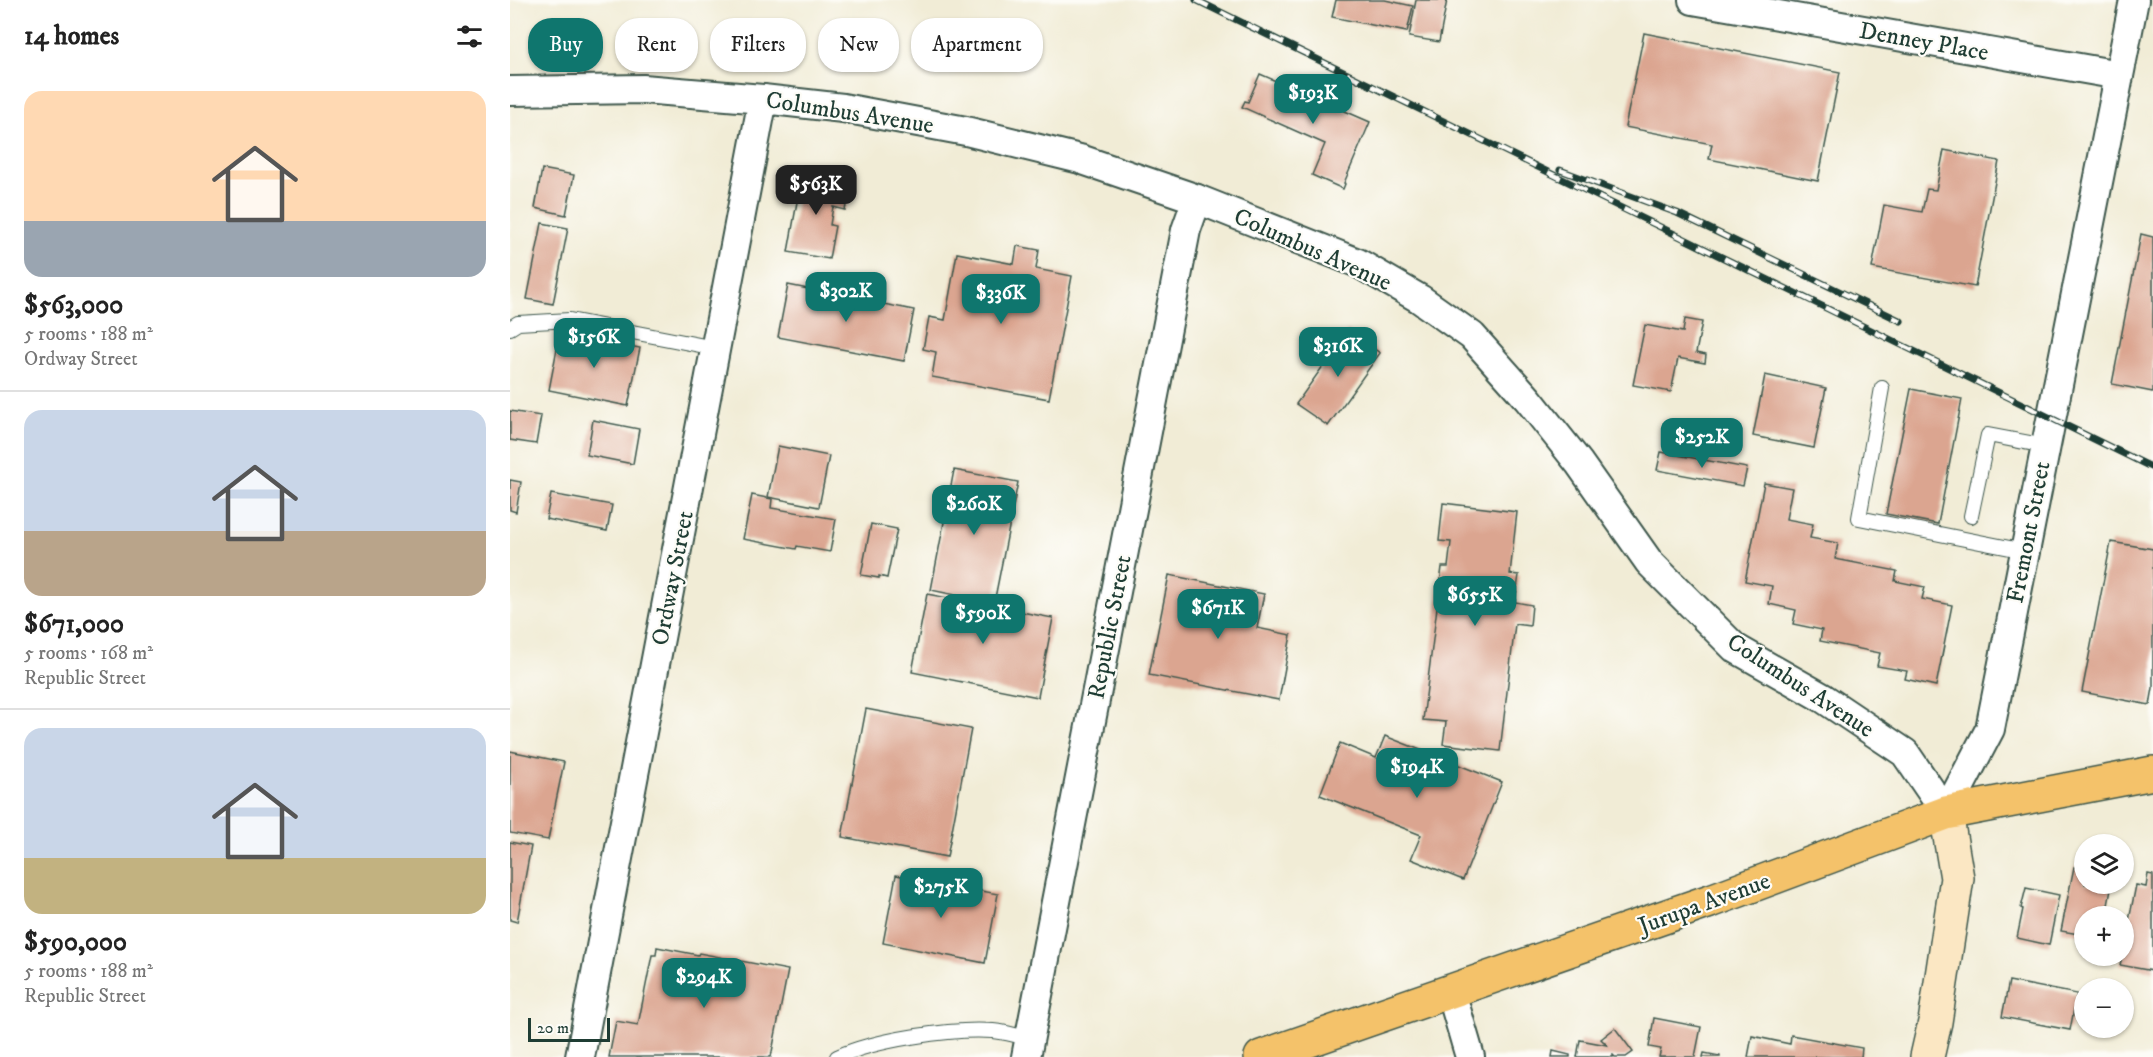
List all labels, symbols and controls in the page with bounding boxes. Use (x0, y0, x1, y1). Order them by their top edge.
street label: Denney Place (1857, 16, 1991, 68)
chip: Buy (528, 18, 603, 72)
chip: Rent (615, 18, 698, 72)
chip: Filters (710, 18, 806, 72)
chip: New (818, 18, 899, 72)
chip: Apartment (911, 18, 1043, 72)
text: 14 homes (24, 20, 119, 53)
icon: filters (453, 20, 486, 53)
pin: $193K (1271, 74, 1355, 125)
text: $193K (1288, 81, 1338, 106)
street label: Columbus Avenue (764, 85, 936, 141)
icon: home (201, 130, 309, 238)
pin: $563K (774, 165, 858, 216)
text: $563K (790, 172, 842, 197)
street label: Columbus Avenue (1229, 202, 1396, 298)
pin: $302K (804, 272, 888, 323)
pin: $336K (959, 274, 1043, 325)
text: $302K (819, 279, 873, 304)
text: $336K (976, 281, 1026, 306)
text: $563,000 (24, 289, 123, 322)
pin: $156K (552, 318, 636, 369)
text: 5 rooms · 188 m² (24, 322, 153, 347)
text: $156K (568, 325, 620, 350)
pin: $316K (1296, 327, 1380, 378)
text: $316K (1313, 334, 1363, 359)
text: Ordway Street (24, 347, 138, 372)
pin: $252K (1660, 418, 1744, 469)
text: $252K (1675, 425, 1729, 450)
icon: home (201, 449, 309, 557)
street label: Fremont Street (2001, 458, 2058, 606)
pin: $260K (932, 485, 1016, 536)
text: $260K (946, 492, 1002, 517)
street label: Ordway Street (645, 508, 701, 648)
street label: Republic Street (1081, 552, 1139, 702)
pin: $655K (1433, 576, 1517, 627)
text: $655K (1447, 583, 1503, 608)
pin: $671K (1176, 589, 1260, 640)
pin: $590K (941, 594, 1025, 645)
text: $671K (1191, 596, 1245, 621)
text: $590K (955, 601, 1011, 626)
text: $671,000 (24, 608, 124, 641)
street label: Columbus Avenue (1721, 627, 1880, 745)
text: 5 rooms · 168 m² (24, 641, 153, 666)
text: Republic Street (24, 666, 146, 691)
pin: $194K (1375, 748, 1459, 799)
text: $194K (1390, 755, 1444, 780)
icon: home (201, 767, 309, 875)
map controls (2074, 834, 2134, 1038)
button: layers (2074, 834, 2134, 894)
street label: Jurupa Avenue (1633, 866, 1774, 942)
pin: $275K (899, 868, 983, 919)
text: $275K (914, 875, 968, 900)
button: + (2074, 906, 2134, 966)
text: $590,000 (24, 926, 127, 959)
pin: $294K (662, 958, 746, 1009)
text: 5 rooms · 188 m² (24, 959, 153, 984)
text: $294K (676, 965, 732, 990)
button: − (2074, 978, 2134, 1038)
text: Republic Street (24, 984, 146, 1009)
scale bar (528, 1015, 610, 1042)
text: 20 m (537, 1018, 569, 1038)

